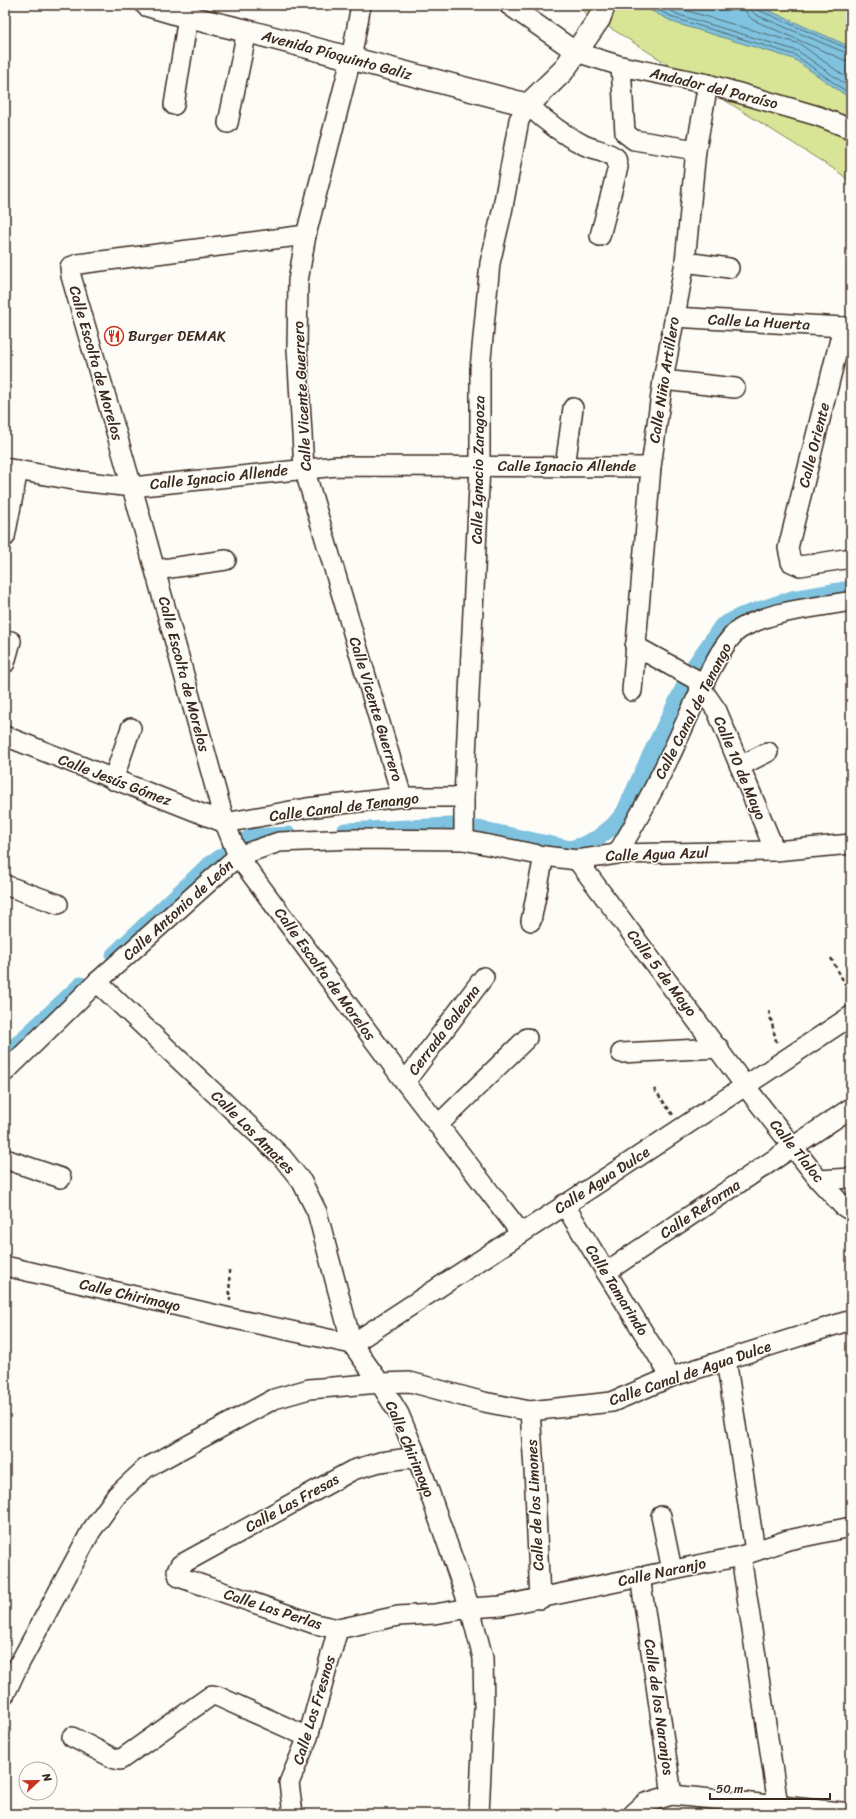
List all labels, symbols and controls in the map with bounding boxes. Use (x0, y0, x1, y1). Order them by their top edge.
street label: Avenida Píoquinto Galiz (258, 22, 416, 88)
street label: Andador del Paraíso (646, 59, 781, 117)
street label: Calle Escolta de Morelos (61, 283, 131, 444)
street label: Calle La Huerta (707, 306, 811, 338)
street label: Calle Niño Artillero (641, 315, 687, 445)
street label: Calle Vicente Guerrero (285, 320, 319, 472)
place label: Burger DEMAK (128, 323, 226, 349)
restaurant icon: Burger DEMAK (103, 325, 125, 347)
street label: Calle Ignacio Zaragoza (464, 395, 492, 544)
street label: Calle Oriente (791, 399, 837, 490)
street label: Calle Ignacio Allende (498, 453, 637, 479)
street label: Calle Ignacio Allende (149, 457, 290, 497)
street label: Calle Escolta de Morelos (151, 593, 217, 755)
street label: Calle Vicente Guerrero (342, 633, 411, 785)
street label: Calle Canal de Tenango (647, 638, 739, 784)
street label: Calle 10 de Mayo (706, 712, 774, 825)
street label: Calle Jesús Gómez (54, 746, 176, 814)
street label: Calle Canal de Tenango (268, 785, 421, 829)
street label: Calle Agua Azul (605, 839, 710, 869)
street label: Calle Antonio de León (116, 853, 240, 967)
street label: Calle Escolta de Morelos (267, 902, 383, 1046)
street label: Calle 5 de Mayo (620, 924, 704, 1023)
street label: Cerrada Galeana (401, 979, 487, 1081)
street label: Calle Los Amates (205, 1084, 302, 1181)
street label: Calle Tlaloc (763, 1113, 831, 1189)
street label: Calle Agua Dulce (549, 1139, 655, 1221)
street label: Calle Reforma (654, 1172, 746, 1246)
street label: Calle Tamarindo (578, 1239, 656, 1341)
street label: Calle Chirimoyo (77, 1271, 184, 1319)
street label: Calle Canal de Agua Dulce (605, 1333, 775, 1413)
street label: Calle Chirimoyo (378, 1397, 442, 1502)
street label: Calle de los Limones (519, 1439, 551, 1571)
street label: Calle Las Fresas (240, 1466, 345, 1540)
street label: Calle Naranjo (616, 1550, 709, 1594)
street label: Calle Las Perlas (220, 1581, 326, 1637)
street label: Calle de los Naranjos (637, 1637, 682, 1778)
street label: Calle Los Fresnos (285, 1652, 343, 1768)
north arrow (18, 1761, 58, 1801)
text: N (36, 1769, 57, 1785)
scale bar (710, 1775, 830, 1801)
text: 50 m (716, 1778, 743, 1800)

